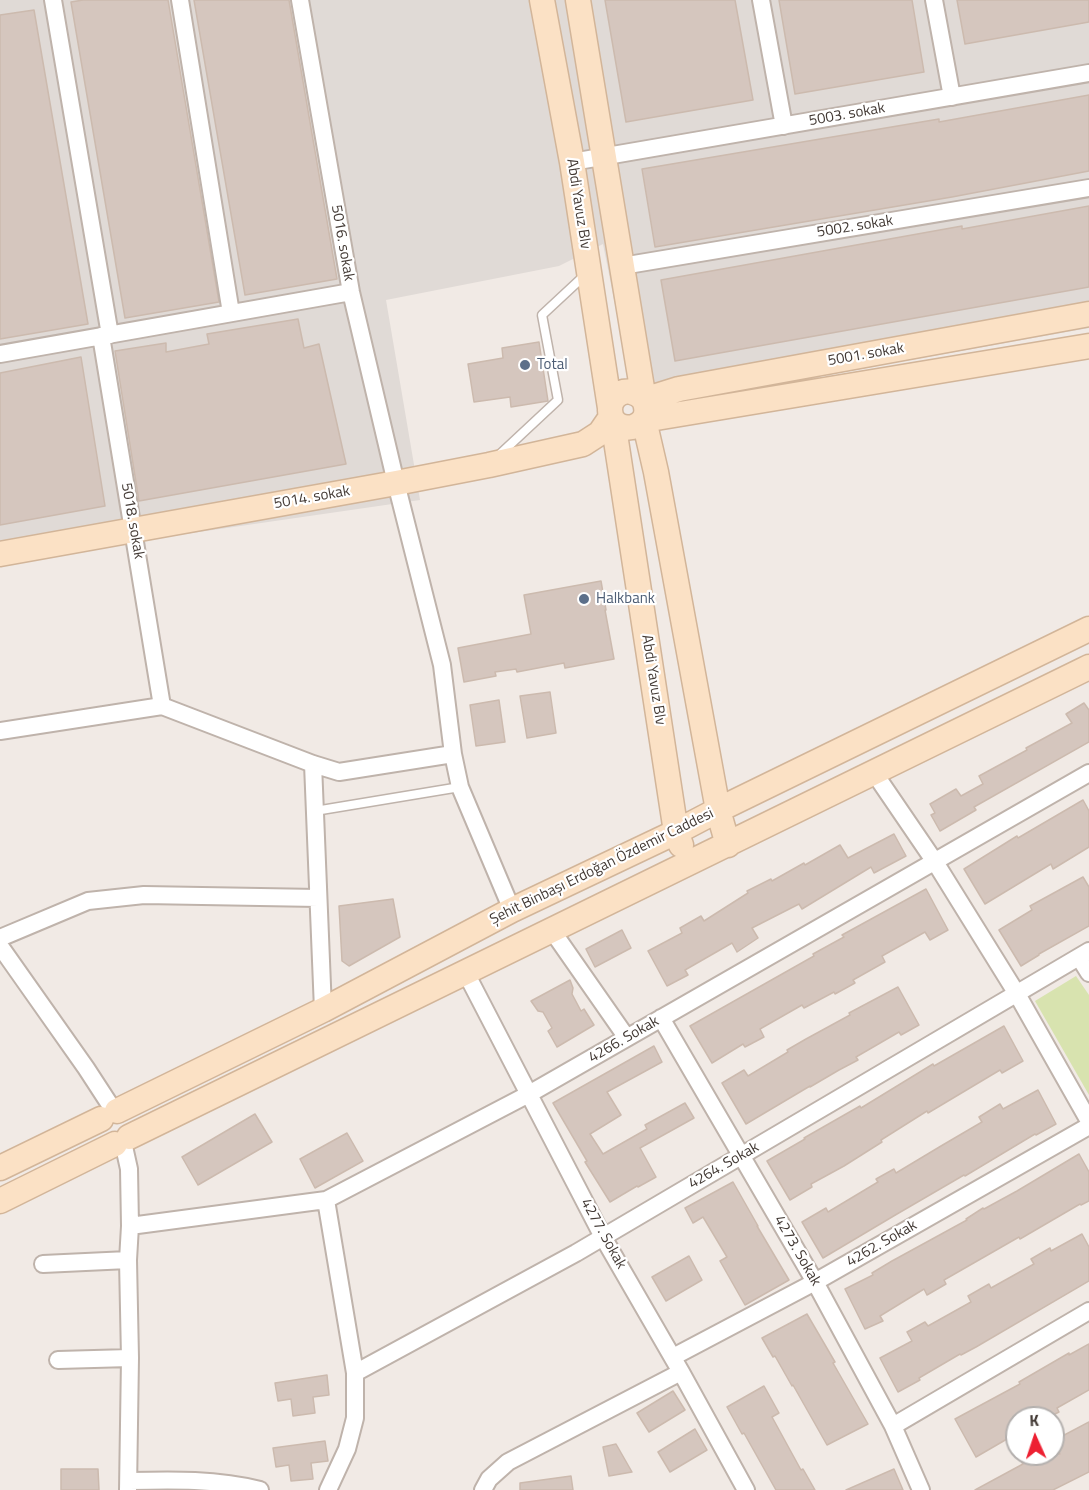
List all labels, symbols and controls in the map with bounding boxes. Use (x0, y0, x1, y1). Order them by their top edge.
street label: 5003. sokak (808, 99, 886, 131)
street label: Abdi Yavuz Blv (562, 158, 594, 250)
street label: 5016. sokak (326, 204, 358, 282)
street label: 5002. sokak (816, 212, 894, 242)
street label: 5001. sokak (827, 339, 905, 371)
place label: Total (537, 356, 568, 374)
marker: Total (518, 358, 532, 372)
street label: 5018. sokak (116, 482, 148, 560)
street label: 5014. sokak (273, 482, 351, 514)
place label: Halkbank (596, 590, 655, 608)
marker: Halkbank (577, 592, 591, 606)
street label: Abdi Yavuz Blv (637, 634, 669, 726)
street label: Şehit Binbaşı Erdoğan Özdemir Caddesi (487, 805, 717, 929)
street label: 4266. Sokak (586, 1013, 662, 1067)
street label: 4264. Sokak (686, 1139, 762, 1193)
street label: 4277. Sokak (576, 1196, 630, 1272)
street label: 4273. Sokak (770, 1213, 824, 1289)
street label: 4262. Sokak (844, 1217, 920, 1271)
north arrow (1005, 1406, 1065, 1466)
text: K (1029, 1408, 1040, 1432)

